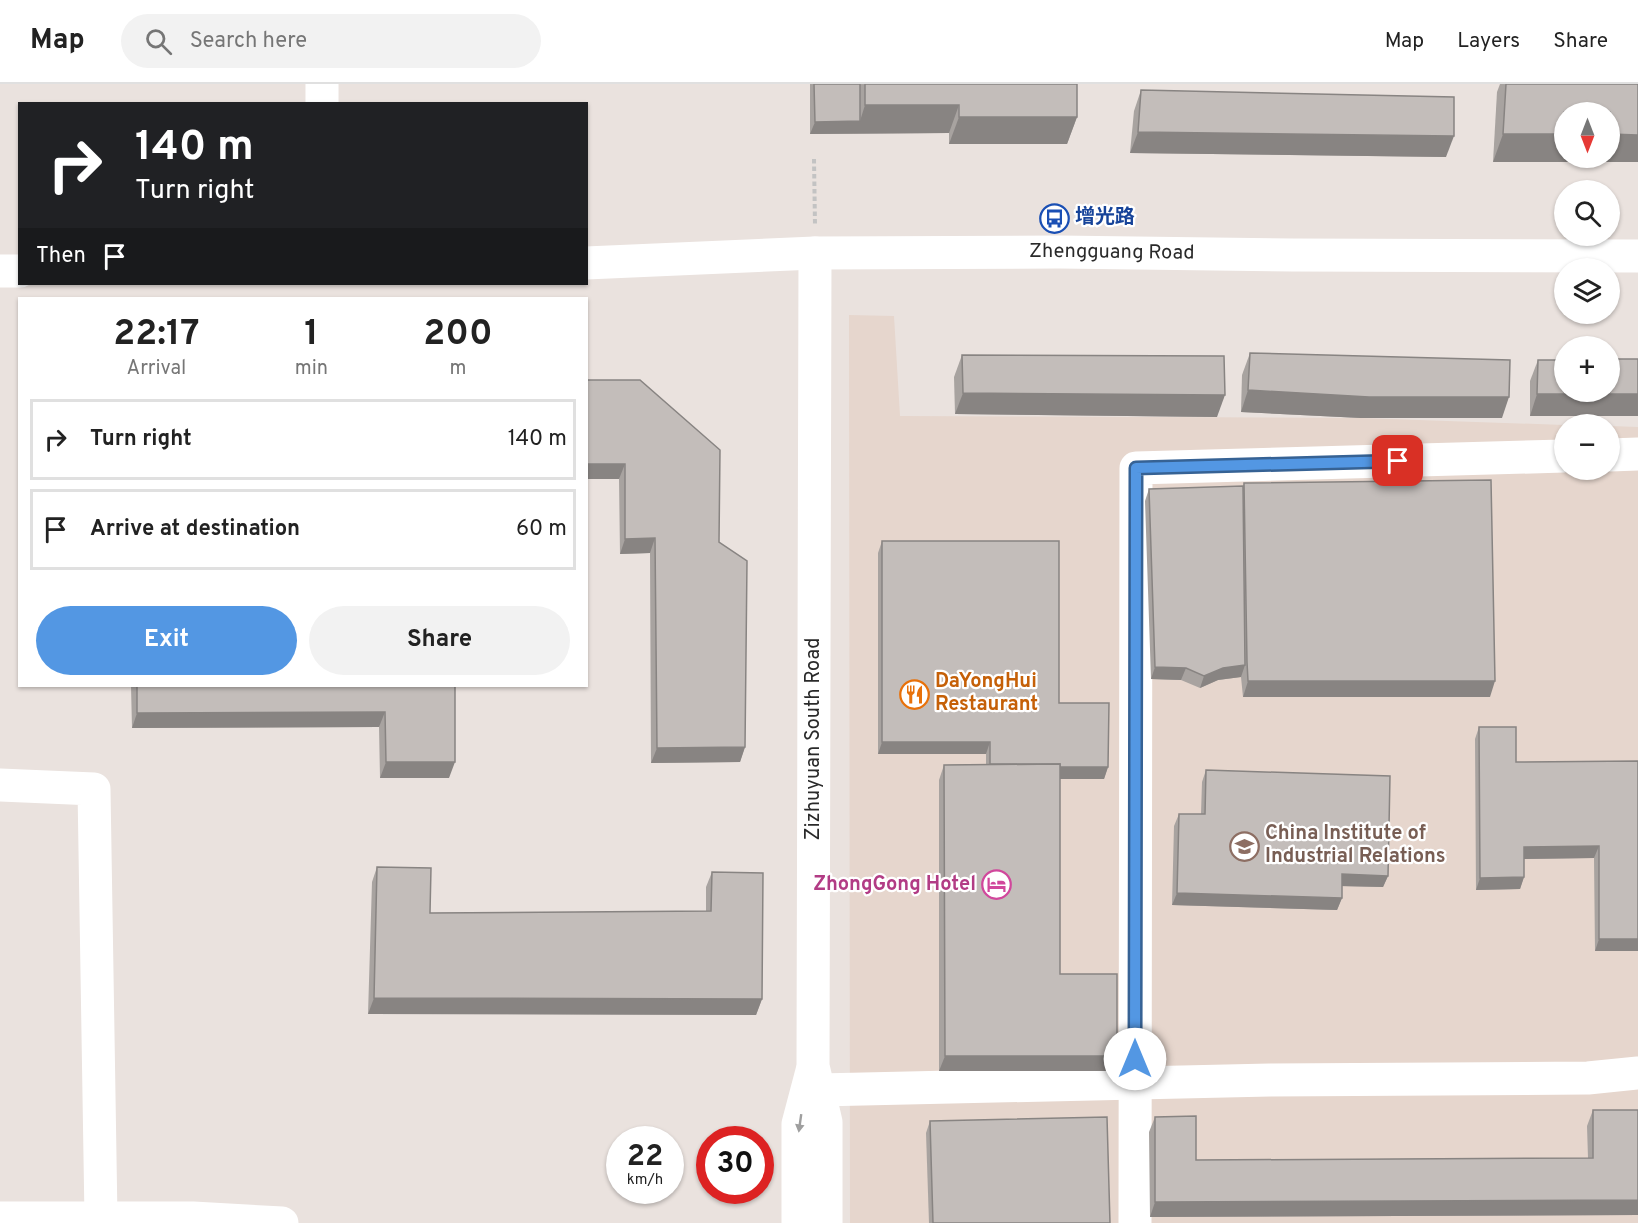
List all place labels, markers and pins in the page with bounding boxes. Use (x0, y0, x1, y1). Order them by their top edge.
bus stop icon: 增光路 (1038, 202, 1070, 234)
place label: 增光路 (1075, 205, 1135, 231)
pin (1372, 435, 1423, 486)
place label: DaYongHui Restaurant (935, 669, 1038, 718)
restaurant icon: DaYongHui Restaurant (898, 678, 930, 710)
place label: China Institute of Industrial Relations (1265, 821, 1446, 870)
school or university icon: China Institute of Industrial Relations (1228, 830, 1260, 862)
hotel icon: ZhongGong Hotel (981, 869, 1013, 901)
place label: ZhongGong Hotel (813, 872, 976, 898)

